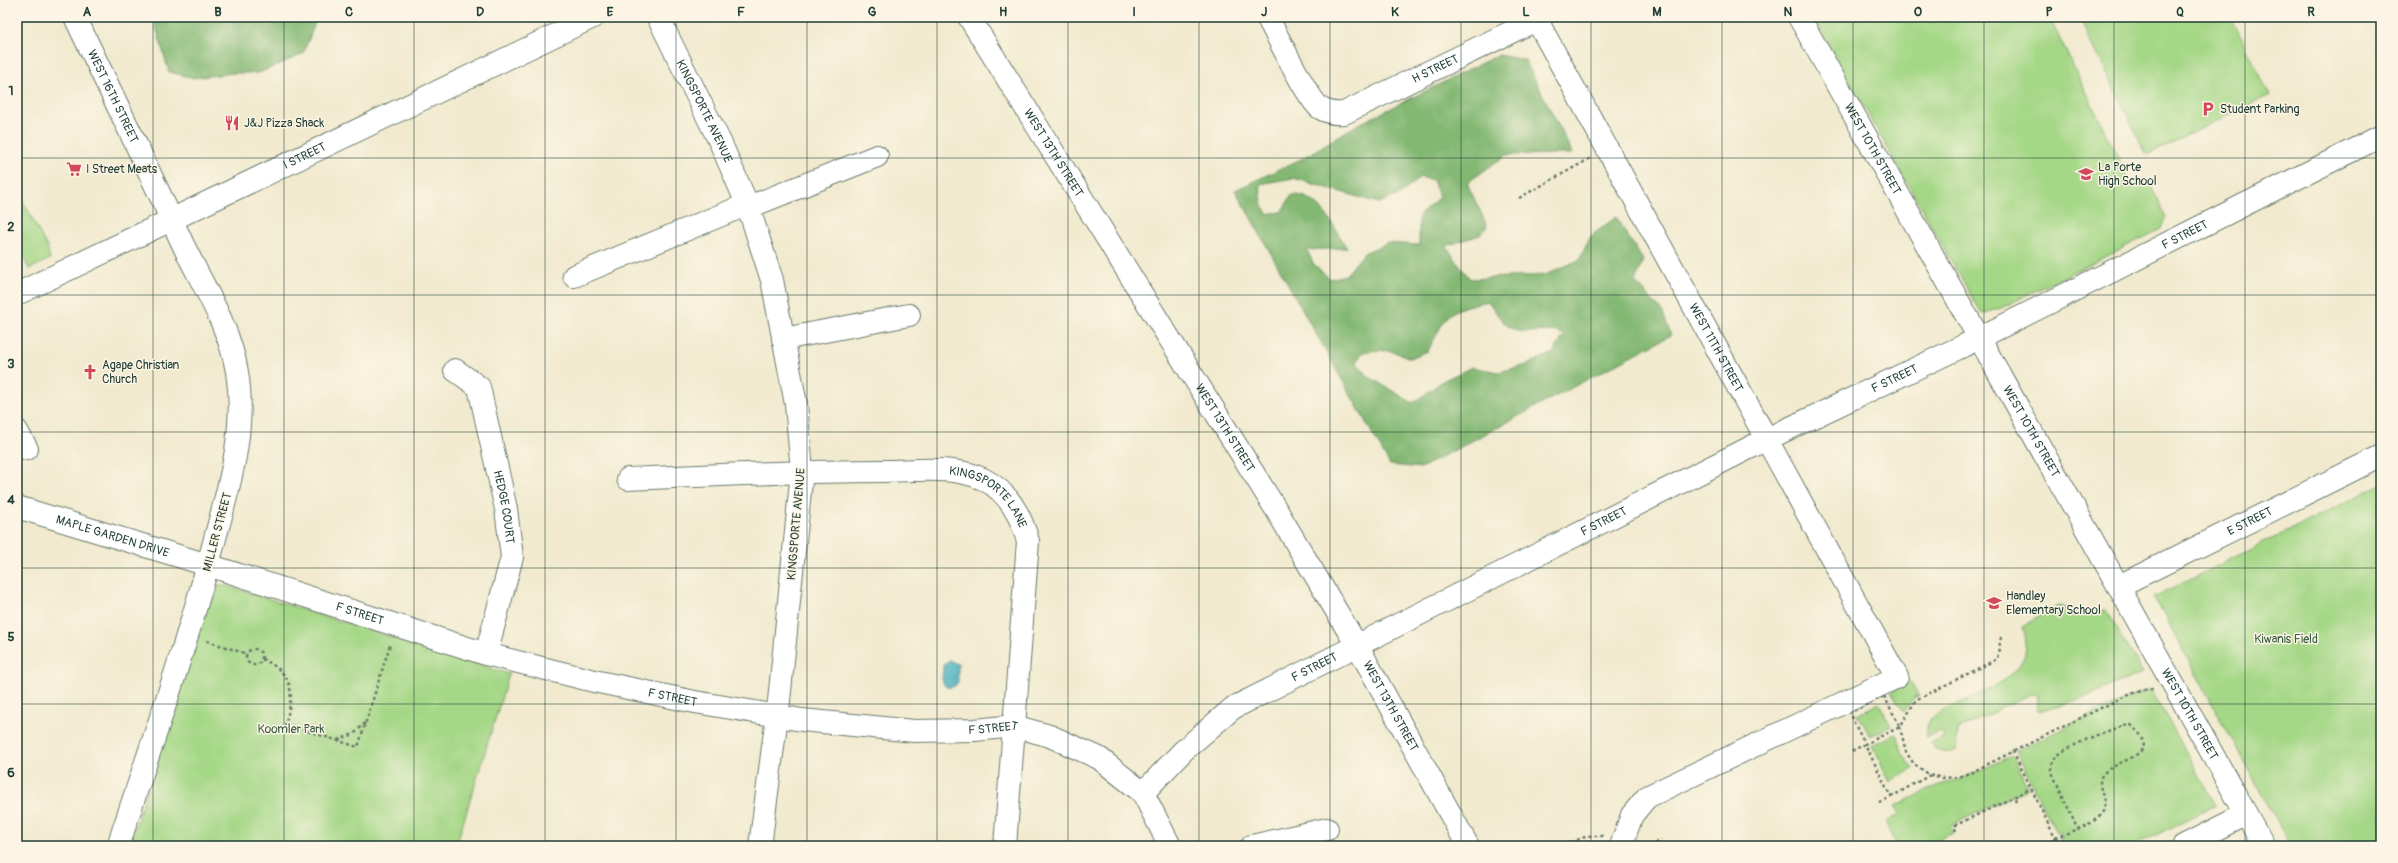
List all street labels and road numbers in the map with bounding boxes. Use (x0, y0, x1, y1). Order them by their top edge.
street label: WEST 16TH STREET (84, 48, 141, 146)
street label: H STREET (1410, 51, 1461, 87)
street label: KINGSPORTE AVENUE (672, 57, 735, 165)
street label: WEST 10TH STREET (1841, 101, 1904, 198)
street label: WEST 13TH STREET (1020, 106, 1086, 200)
street label: I STREET (281, 139, 329, 173)
street label: F STREET (2159, 217, 2211, 253)
street label: WEST 11TH STREET (1686, 301, 1746, 395)
street label: F STREET (1869, 361, 1921, 396)
street label: WEST 13TH STREET (1192, 381, 1258, 475)
street label: WEST 10TH STREET (1999, 383, 2063, 480)
street label: KINGSPORTE LANE (948, 464, 1030, 530)
street label: KINGSPORTE AVENUE (784, 467, 809, 581)
street label: HEDGE COURT (490, 469, 517, 545)
street label: MILLER STREET (200, 491, 235, 573)
street label: F STREET (1578, 504, 1630, 540)
street label: E STREET (2225, 504, 2275, 539)
street label: MAPLE GARDEN DRIVE (54, 512, 171, 561)
street label: F STREET (334, 599, 386, 629)
street label: F STREET (1289, 649, 1340, 685)
street label: WEST 13TH STREET (1359, 659, 1421, 754)
street label: WEST 10TH STREET (2158, 666, 2221, 763)
street label: F STREET (647, 685, 699, 710)
street label: F STREET (968, 718, 1020, 738)

